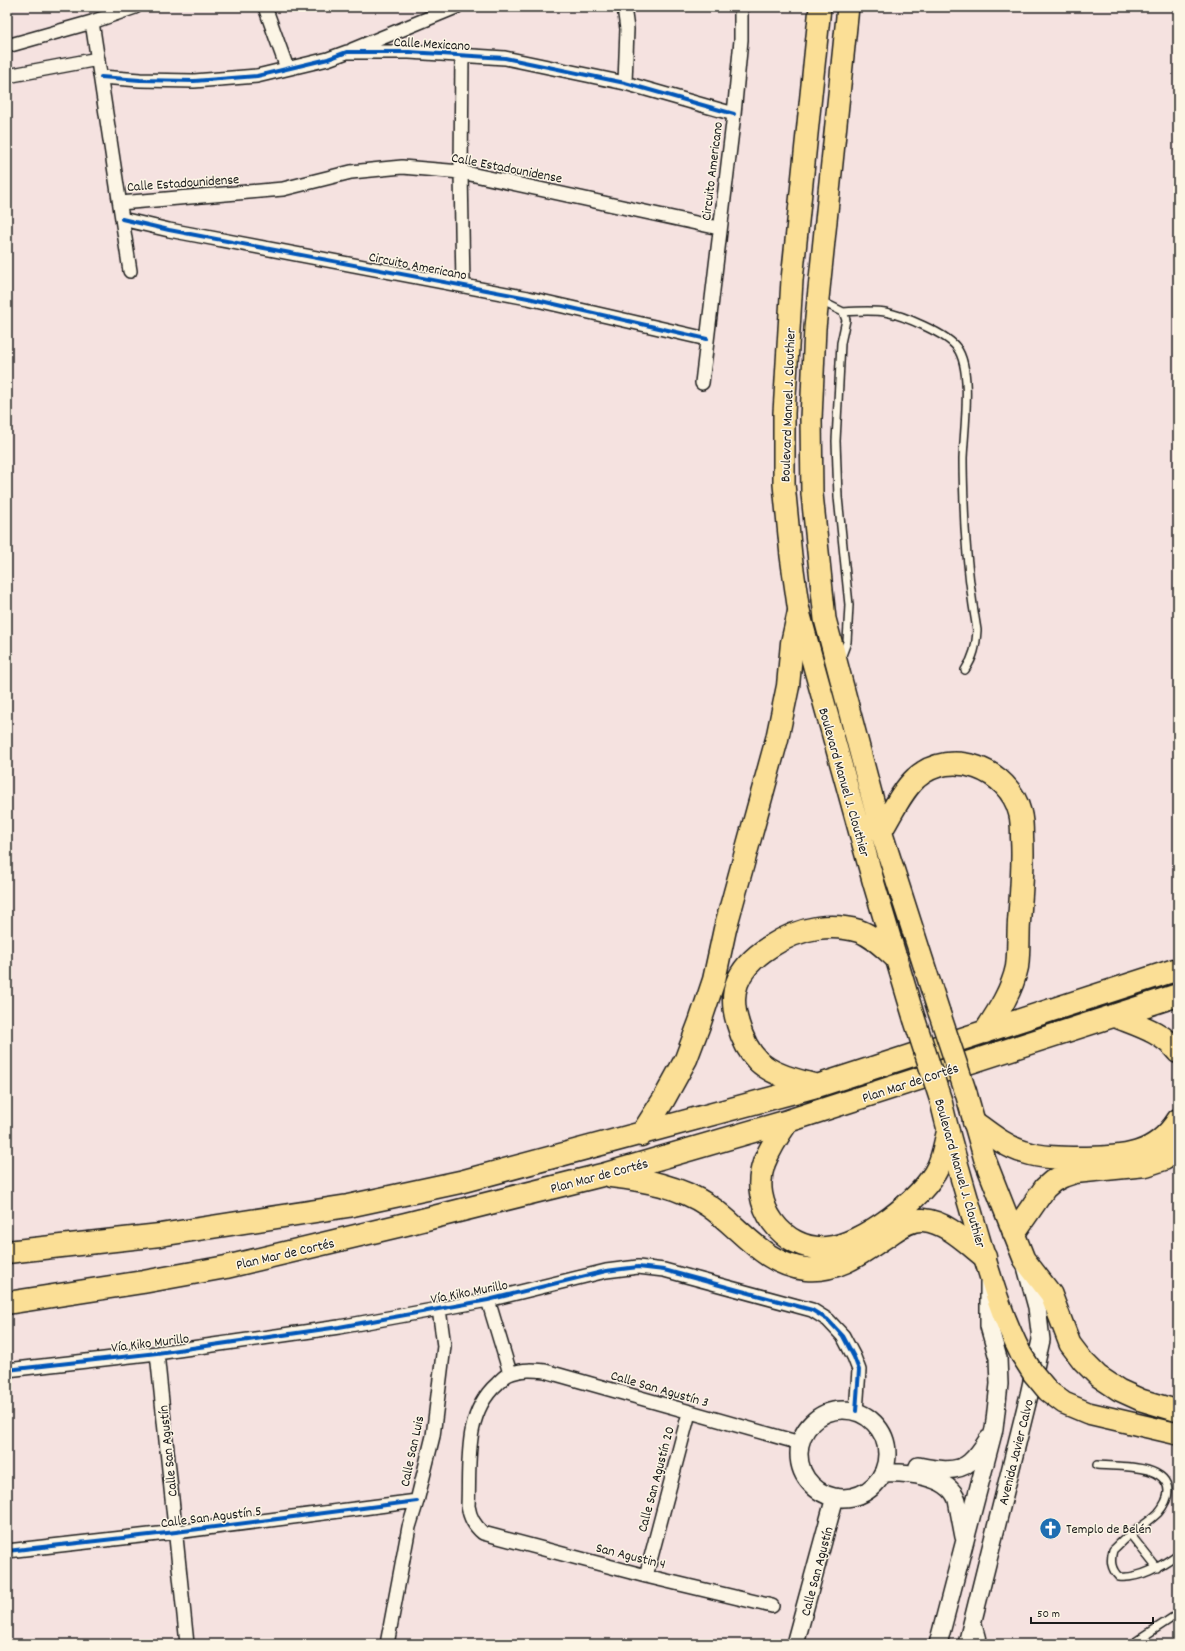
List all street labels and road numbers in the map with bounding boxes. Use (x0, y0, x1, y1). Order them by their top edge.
street label: Calle Mexicano (393, 33, 471, 57)
street label: Circuito Americano (697, 121, 729, 222)
street label: Calle Estadounidense (449, 148, 564, 190)
street label: Calle Estadounidense (126, 170, 240, 198)
street label: Circuito Americano (367, 248, 468, 286)
street label: Boulevard Manuel J. Clouthier (776, 327, 802, 483)
street label: Boulevard Manuel J. Clouthier (812, 706, 874, 860)
street label: Plan Mar de Cortés (860, 1059, 962, 1109)
street label: Boulevard Manuel J. Clouthier (928, 1097, 990, 1251)
street label: Plan Mar de Cortés (548, 1154, 651, 1200)
street label: Plan Mar de Cortés (234, 1234, 337, 1276)
street label: Vía Kiko Murillo (429, 1276, 510, 1310)
street label: Vía Kiko Murillo (110, 1329, 190, 1359)
street label: Calle San Agustín 3 (608, 1366, 711, 1413)
street label: Avenida Javier Calvo (994, 1397, 1040, 1508)
street label: Calle San Agustín (154, 1404, 184, 1498)
street label: Calle San Luis (396, 1414, 430, 1489)
street label: Calle San Agustín 20 (633, 1424, 681, 1535)
street label: Calle San Agustín 5 (160, 1502, 263, 1534)
street label: Calle San Agustín (796, 1525, 839, 1618)
street label: San Agustin 4 (593, 1539, 668, 1575)

